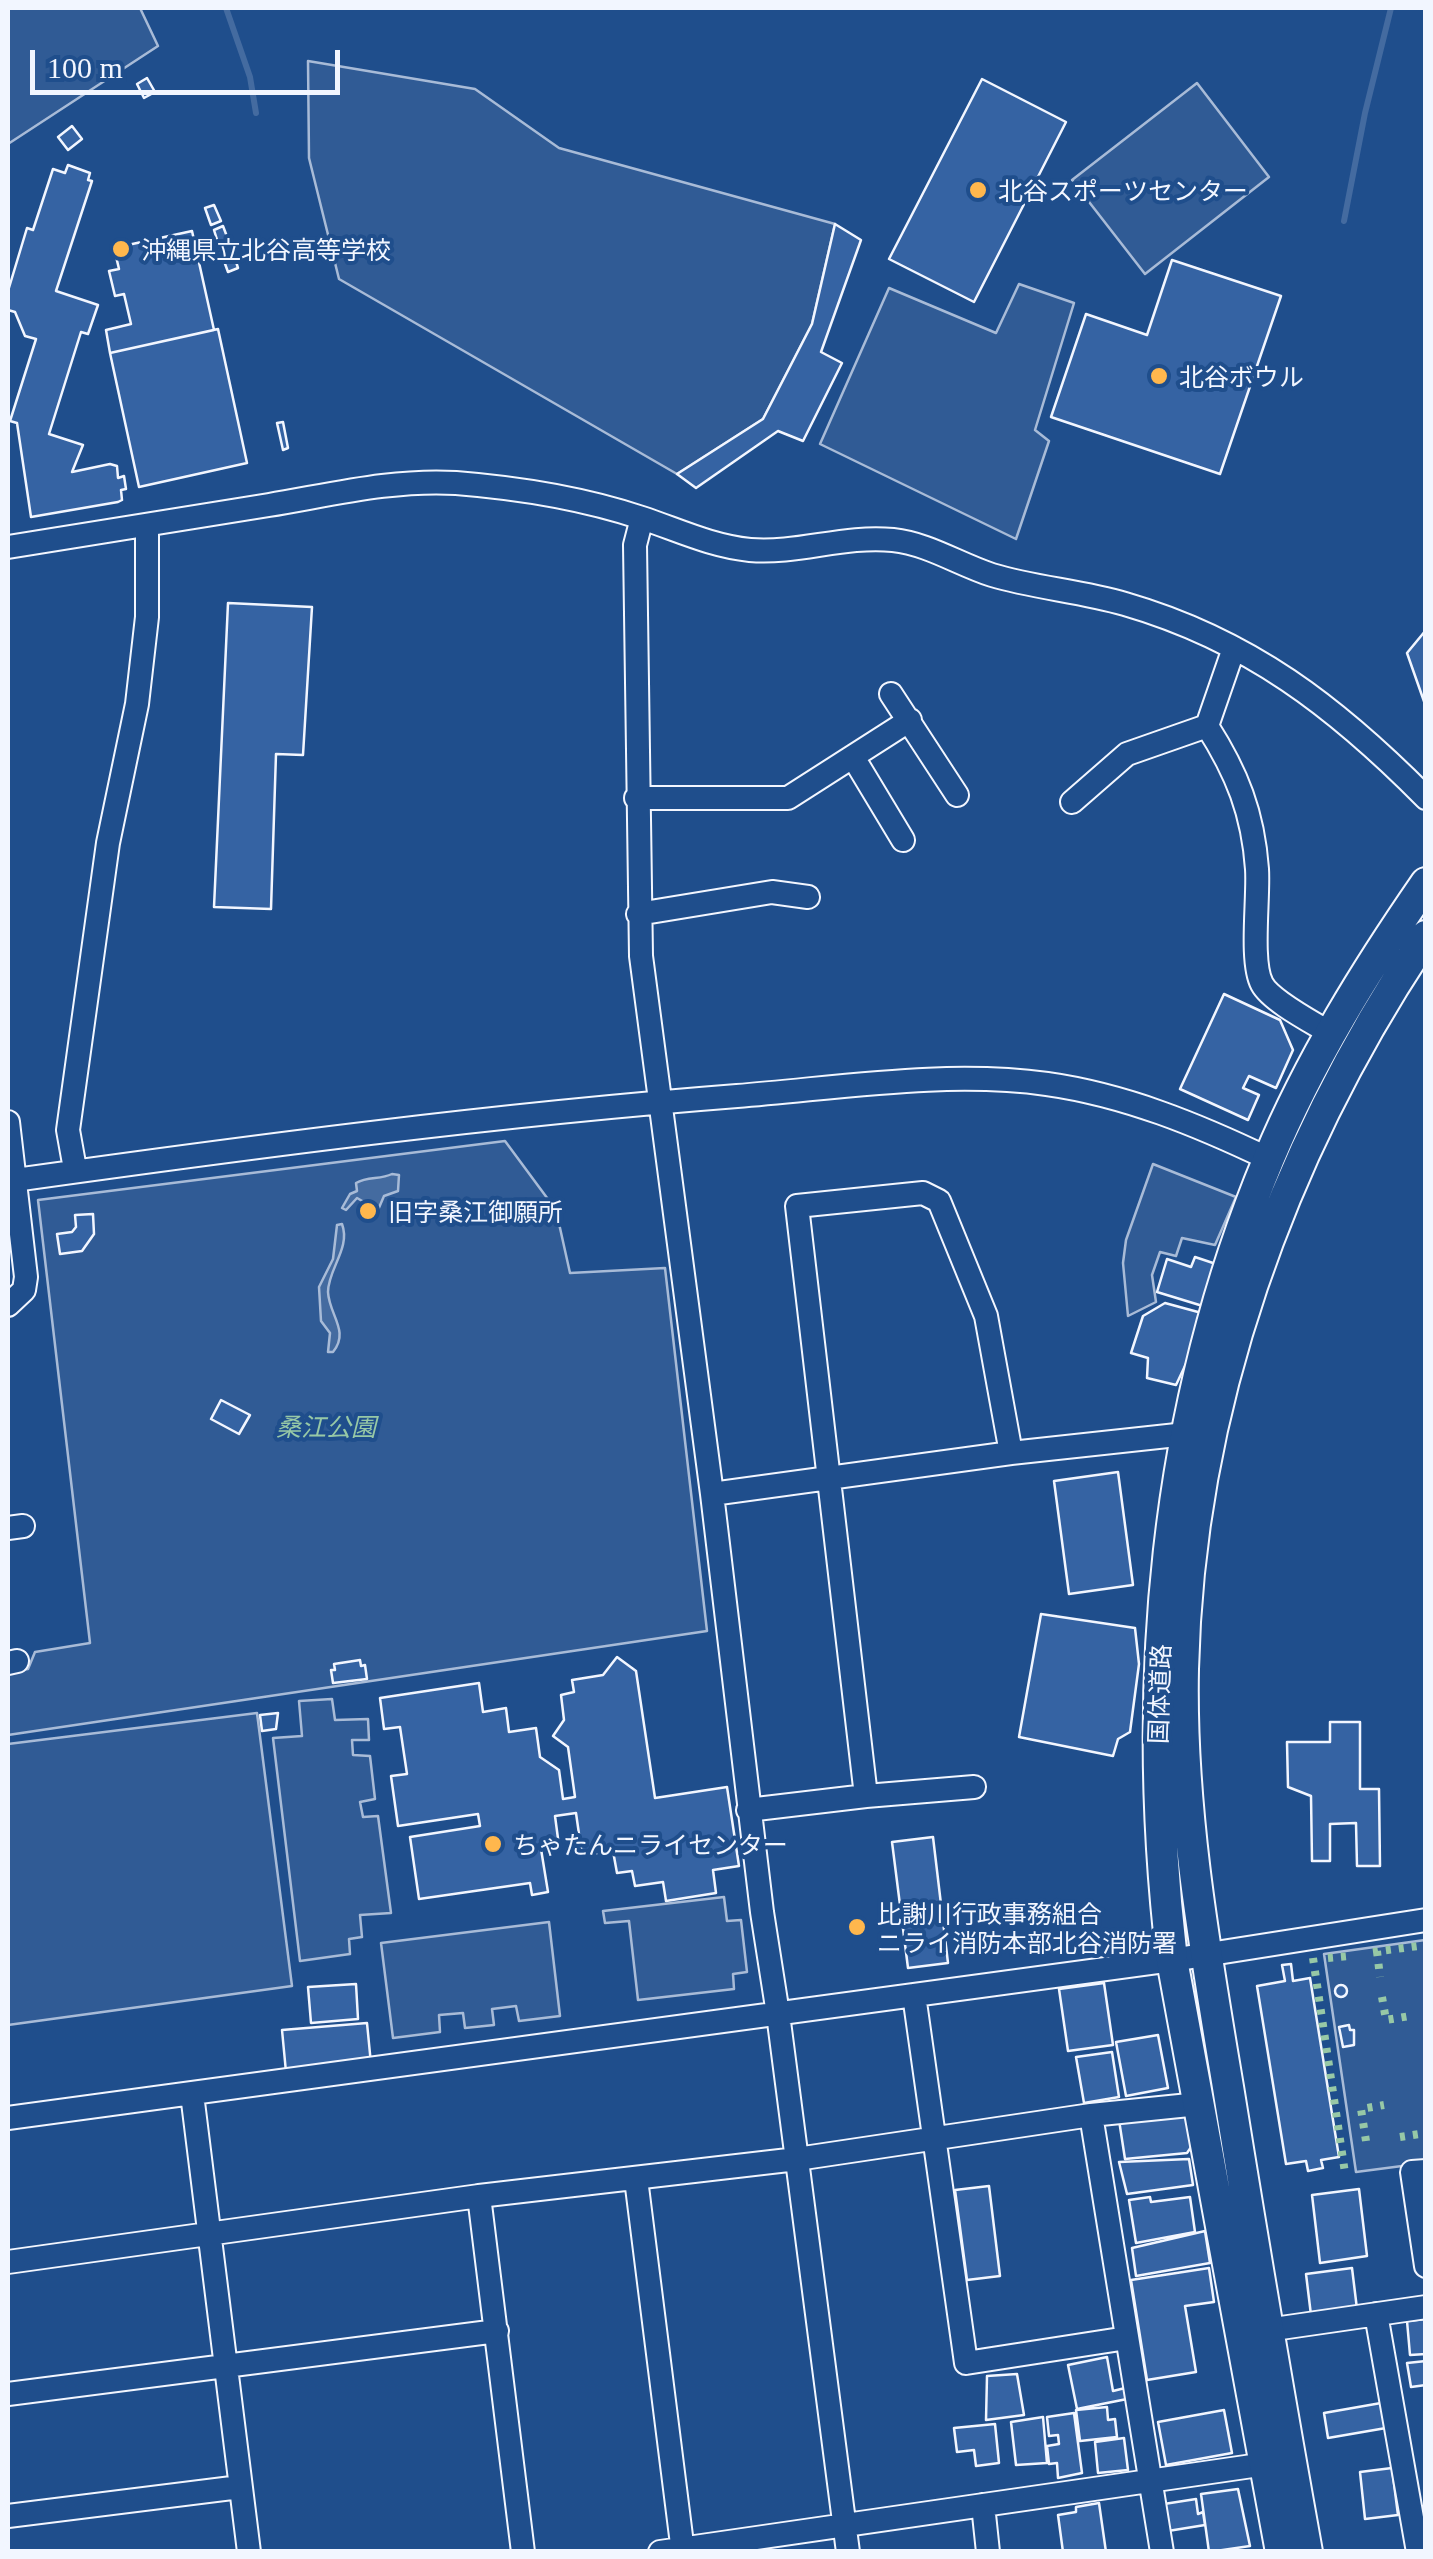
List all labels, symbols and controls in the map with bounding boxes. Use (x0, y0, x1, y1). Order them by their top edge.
scale bar (35, 30, 345, 92)
text: 100 m (47, 51, 123, 84)
place label: 北谷スポーツセンター (998, 175, 1248, 205)
marker: 北谷スポーツセンター (967, 179, 989, 201)
place label: 沖縄県立北谷高等学校 (141, 234, 391, 264)
marker: 沖縄県立北谷高等学校 (110, 238, 132, 260)
place label: 北谷ボウル (1179, 361, 1304, 391)
marker: 北谷ボウル (1148, 365, 1170, 387)
place label: 旧字桑江御願所 (388, 1196, 563, 1226)
marker: 旧字桑江御願所 (357, 1200, 379, 1222)
park label: 桑江公園 (276, 1411, 376, 1441)
street label: 国体道路 (1142, 1644, 1176, 1744)
place label: ちゃたんニライセンター (513, 1829, 788, 1859)
marker: ちゃたんニライセンター (482, 1833, 504, 1855)
place label: 比謝川行政事務組合 ニライ消防本部北谷消防署 (877, 1898, 1177, 1957)
marker: 比謝川行政事務組合 ニライ消防本部北谷消防署 (846, 1916, 868, 1938)

